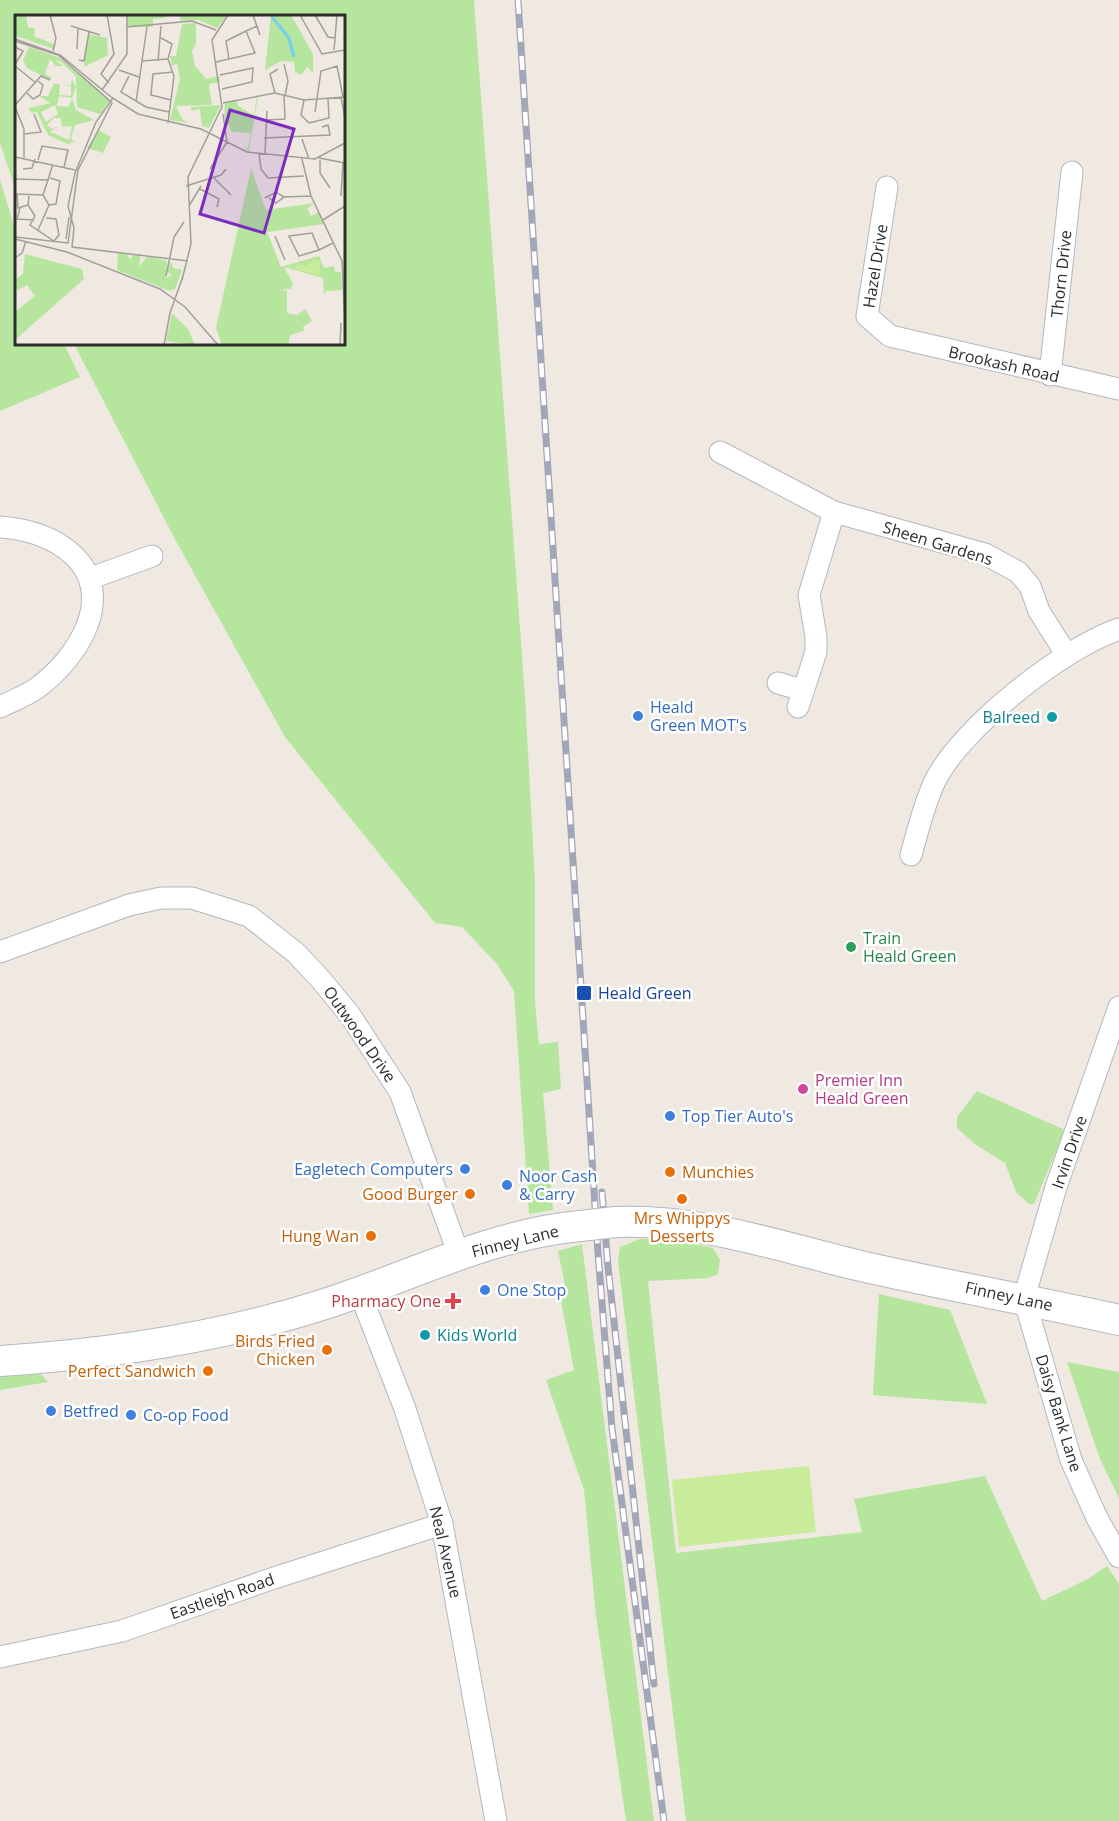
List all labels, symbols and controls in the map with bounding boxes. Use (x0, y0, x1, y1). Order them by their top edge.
inset map (15, 15, 345, 345)
street label: Hazel Drive (858, 223, 892, 309)
street label: Thorn Drive (1045, 229, 1077, 319)
street label: Brookash Road (946, 341, 1062, 387)
street label: Sheen Gardens (880, 516, 996, 570)
place label: Heald Green MOT's (650, 696, 747, 736)
place label: Balreed (982, 706, 1040, 728)
marker: Heald Green MOT's (631, 709, 645, 723)
marker: Balreed (1045, 710, 1059, 724)
place label: Train Heald Green (863, 927, 957, 967)
marker: Train Heald Green (844, 940, 858, 954)
street label: Outwood Drive (319, 982, 401, 1086)
place label: Heald Green (598, 982, 692, 1004)
marker: Heald Green (575, 984, 593, 1002)
place label: Premier Inn Heald Green (815, 1069, 909, 1109)
marker: Premier Inn Heald Green (796, 1082, 810, 1096)
place label: Top Tier Auto's (682, 1105, 793, 1127)
marker: Top Tier Auto's (663, 1109, 677, 1123)
street label: Irvin Drive (1046, 1112, 1092, 1192)
place label: Eagletech Computers (294, 1158, 453, 1180)
place label: Munchies (682, 1161, 754, 1183)
marker: Eagletech Computers (458, 1162, 472, 1176)
place label: Noor Cash & Carry (519, 1165, 597, 1205)
marker: Munchies (663, 1165, 677, 1179)
marker: Noor Cash & Carry (500, 1178, 514, 1192)
place label: Good Burger (362, 1183, 458, 1205)
marker: Good Burger (463, 1187, 477, 1201)
marker: Mrs Whippys Desserts (675, 1192, 689, 1206)
place label: Mrs Whippys Desserts (634, 1207, 730, 1247)
street label: Finney Lane (469, 1220, 561, 1262)
place label: Hung Wan (281, 1225, 359, 1247)
marker: Hung Wan (364, 1229, 378, 1243)
street label: Finney Lane (963, 1276, 1055, 1316)
place label: One Stop (497, 1279, 566, 1301)
marker: One Stop (478, 1283, 492, 1297)
place label: Pharmacy One (331, 1290, 441, 1312)
marker: Pharmacy One (446, 1294, 460, 1308)
place label: Kids World (437, 1324, 517, 1346)
marker: Kids World (418, 1328, 432, 1342)
place label: Birds Fried Chicken (235, 1330, 315, 1370)
marker: Birds Fried Chicken (320, 1343, 334, 1357)
street label: Daisy Bank Lane (1031, 1351, 1087, 1475)
place label: Perfect Sandwich (68, 1360, 196, 1382)
marker: Perfect Sandwich (201, 1364, 215, 1378)
place label: Betfred (63, 1400, 119, 1422)
marker: Betfred (44, 1404, 58, 1418)
place label: Co-op Food (143, 1404, 229, 1426)
marker: Co-op Food (124, 1408, 138, 1422)
street label: Neal Avenue (425, 1504, 467, 1600)
street label: Eastleigh Road (167, 1568, 277, 1624)

